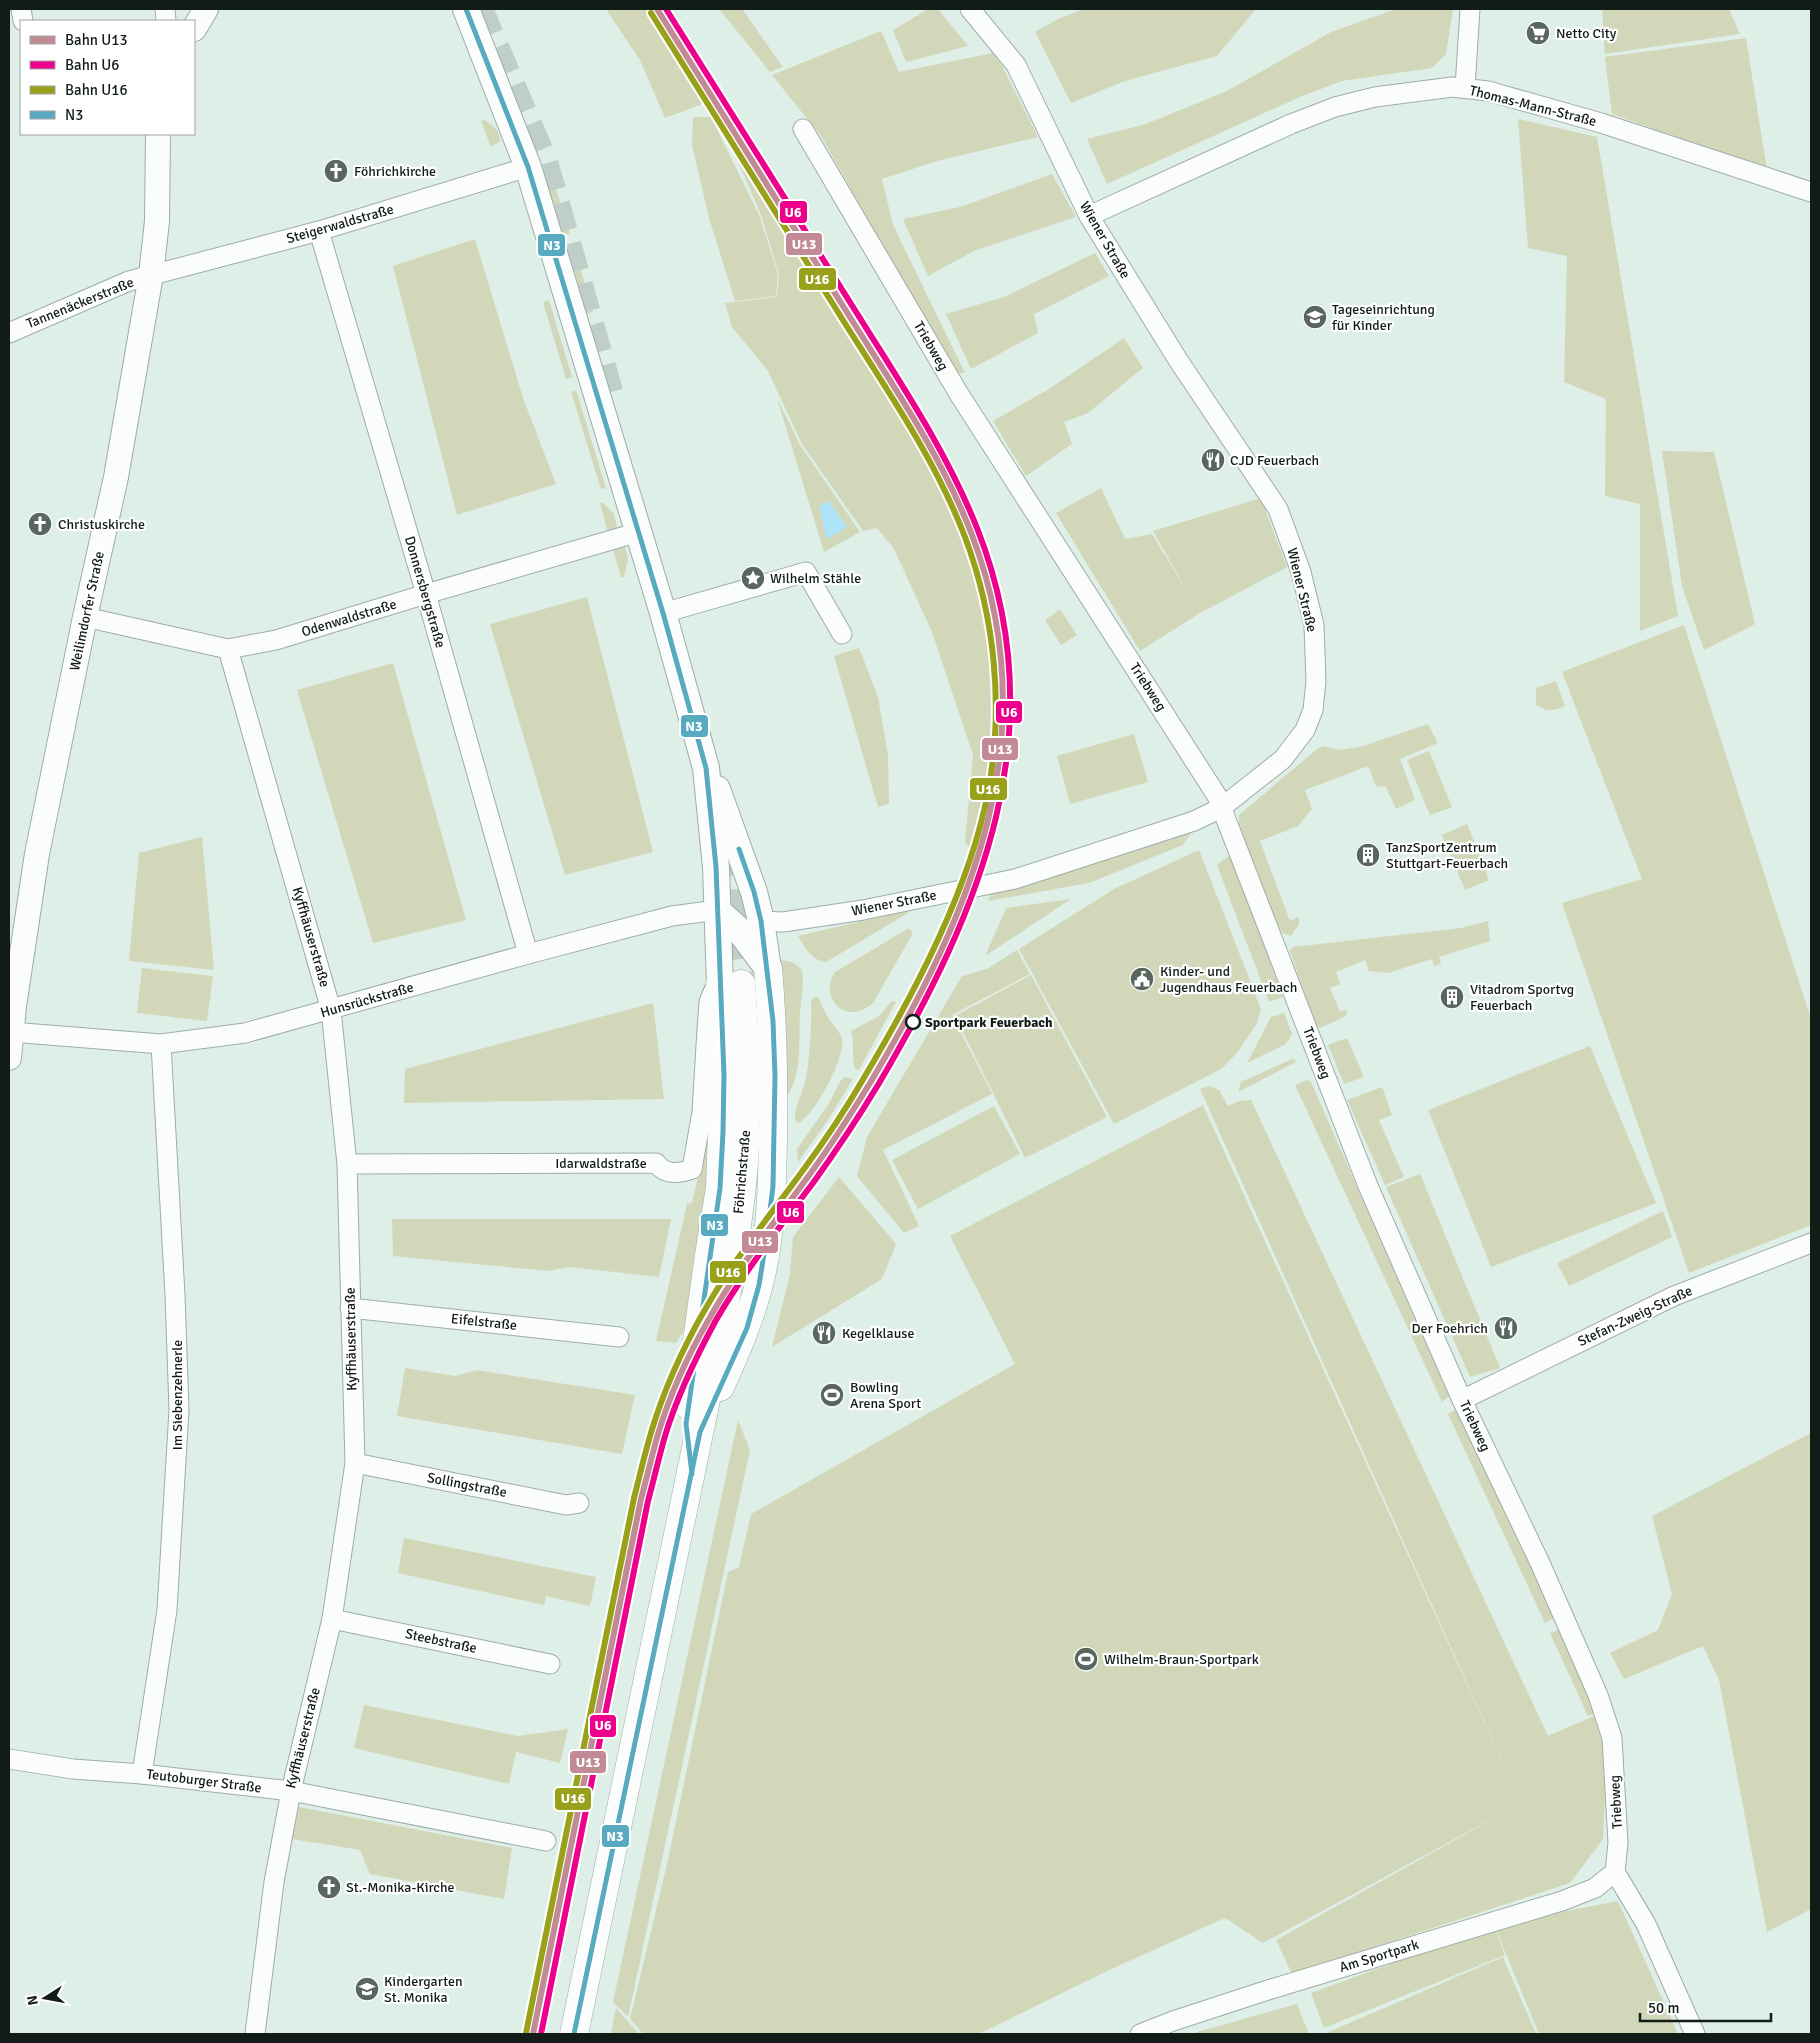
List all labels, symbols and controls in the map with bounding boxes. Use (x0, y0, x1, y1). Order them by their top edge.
legend (20, 20, 195, 135)
supermarket icon: Netto City (1525, 20, 1551, 46)
place label: Netto City (1556, 25, 1617, 42)
text: Bahn U13 (65, 31, 128, 49)
text: Bahn U6 (65, 56, 119, 74)
text: Bahn U16 (65, 81, 128, 99)
street label: Thomas-Mann-Straße (1468, 82, 1598, 130)
text: N3 (65, 106, 83, 124)
church icon: Föhrichkirche (323, 158, 349, 184)
place label: Föhrichkirche (354, 163, 436, 180)
street label: Wiener Straße (1076, 198, 1134, 282)
line badge: U6 (779, 200, 808, 224)
street label: Steigerwaldstraße (284, 201, 396, 247)
text: U6 (785, 204, 802, 221)
line badge: U13 (785, 232, 823, 256)
line badge: N3 (537, 233, 566, 257)
text: U13 (792, 236, 816, 253)
text: N3 (543, 237, 561, 254)
line badge: U16 (798, 267, 837, 291)
text: U16 (805, 271, 830, 288)
street label: Tannenäckerstraße (24, 274, 136, 332)
place label: Tageseinrichtung für Kinder (1332, 301, 1435, 334)
school or university icon: Tageseinrichtung für Kinder (1302, 304, 1328, 330)
street label: Triebweg (910, 318, 952, 374)
restaurant icon: CJD Feuerbach (1200, 447, 1226, 473)
place label: CJD Feuerbach (1230, 452, 1319, 469)
church icon: Christuskirche (27, 511, 53, 537)
place label: Christuskirche (58, 516, 145, 533)
street label: Donnersbergstraße (401, 534, 449, 650)
street label: Wiener Straße (1283, 546, 1321, 634)
street label: Weilimdorfer Straße (66, 550, 108, 672)
place icon: Wilhelm Stähle (740, 565, 766, 591)
place label: Wilhelm Stähle (770, 570, 861, 587)
street label: Odenwaldstraße (299, 595, 399, 641)
street label: Triebweg (1126, 660, 1170, 714)
line badge: U6 (995, 700, 1023, 724)
text: U6 (1001, 704, 1018, 721)
line badge: N3 (680, 714, 709, 738)
text: N3 (685, 718, 703, 735)
line badge: U13 (981, 737, 1019, 761)
text: U13 (988, 741, 1012, 758)
line badge: U16 (969, 777, 1008, 801)
text: U16 (976, 781, 1001, 798)
place label: TanzSportZentrum Stuttgart-Feuerbach (1386, 839, 1508, 872)
building icon: TanzSportZentrum Stuttgart-Feuerbach (1355, 842, 1381, 868)
street label: Kyffhäuserstraße (289, 885, 333, 989)
street label: Wiener Straße (850, 886, 938, 920)
place label: Kinder- und Jugendhaus Feuerbach (1160, 963, 1297, 996)
public building icon: Kinder- und Jugendhaus Feuerbach (1129, 966, 1155, 992)
street label: Hunsrückstraße (318, 979, 416, 1021)
place label: Vitadrom Sportvg Feuerbach (1470, 981, 1574, 1014)
building icon: Vitadrom Sportvg Feuerbach (1439, 984, 1465, 1010)
marker: Sportpark Feuerbach (905, 1014, 921, 1030)
place label: Sportpark Feuerbach (925, 1014, 1053, 1031)
street label: Triebweg (1299, 1025, 1335, 1081)
street label: Föhrichstraße (730, 1129, 754, 1215)
street label: Idarwaldstraße (555, 1155, 647, 1172)
line badge: U6 (776, 1200, 805, 1224)
text: U6 (783, 1204, 800, 1221)
line badge: N3 (700, 1213, 729, 1237)
text: N3 (706, 1217, 724, 1234)
line badge: U13 (741, 1230, 779, 1254)
text: U13 (748, 1233, 772, 1250)
line badge: U16 (709, 1260, 747, 1284)
text: U16 (716, 1264, 741, 1281)
street label: Stefan-Zweig-Straße (1575, 1282, 1695, 1350)
street label: Kyffhäuserstraße (342, 1287, 360, 1391)
street label: Eifelstraße (450, 1310, 518, 1334)
restaurant icon: Der Foehrich (1493, 1315, 1519, 1341)
restaurant icon: Kegelklause (811, 1320, 837, 1346)
place label: Der Foehrich (1411, 1320, 1488, 1337)
place label: Kegelklause (842, 1325, 914, 1342)
street label: Im Siebenzehnerle (169, 1340, 186, 1450)
place label: Bowling Arena Sport (850, 1379, 921, 1412)
sports icon: Bowling Arena Sport (819, 1382, 845, 1408)
street label: Triebweg (1456, 1398, 1494, 1454)
street label: Sollingstraße (426, 1469, 508, 1501)
street label: Steebstraße (404, 1625, 478, 1657)
sports icon: Wilhelm-Braun-Sportpark (1073, 1646, 1099, 1672)
place label: Wilhelm-Braun-Sportpark (1104, 1651, 1259, 1668)
street label: Kyffhäuserstraße (282, 1686, 324, 1790)
line badge: U6 (589, 1714, 617, 1738)
text: U6 (595, 1717, 612, 1734)
line badge: U13 (569, 1750, 607, 1774)
text: U13 (576, 1754, 600, 1771)
street label: Teutoburger Straße (146, 1766, 262, 1796)
street label: Triebweg (1606, 1775, 1626, 1829)
line badge: U16 (554, 1787, 592, 1811)
text: U16 (561, 1790, 586, 1807)
line badge: N3 (601, 1824, 630, 1848)
text: N3 (606, 1828, 624, 1845)
church icon: St.-Monika-Kirche (316, 1874, 342, 1900)
place label: St.-Monika-Kirche (346, 1879, 455, 1896)
street label: Am Sportpark (1337, 1936, 1421, 1976)
north arrow (20, 1973, 70, 2023)
place label: Kindergarten St. Monika (384, 1973, 463, 2006)
school or university icon: Kindergarten St. Monika (354, 1976, 380, 2002)
scale bar (1640, 1990, 1771, 2022)
text: N (23, 1994, 42, 2007)
text: 50 m (1648, 1999, 1679, 2017)

